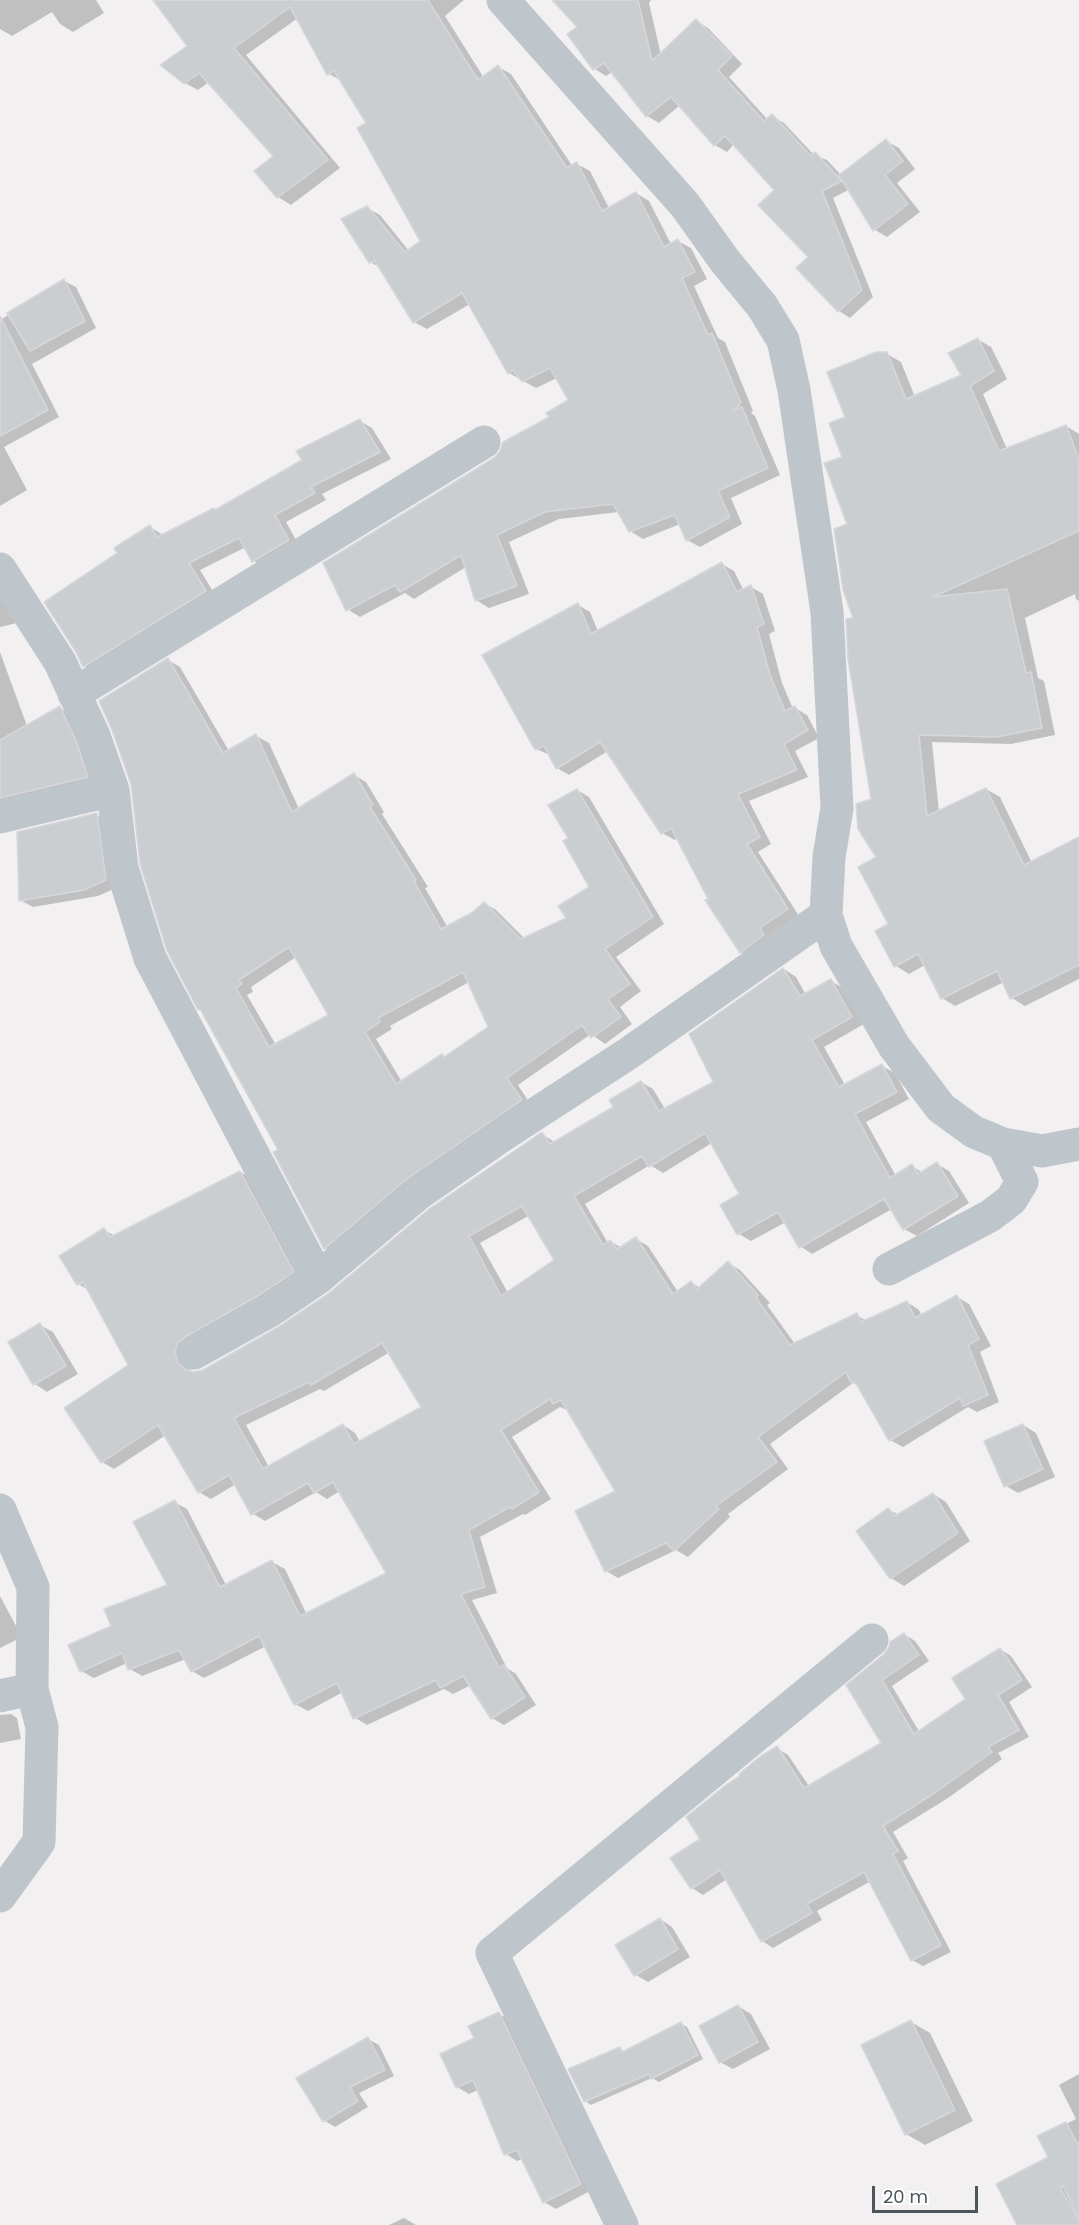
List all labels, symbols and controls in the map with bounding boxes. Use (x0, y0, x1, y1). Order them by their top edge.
scale bar (875, 2174, 982, 2212)
text: 20 m (883, 2184, 928, 2209)

